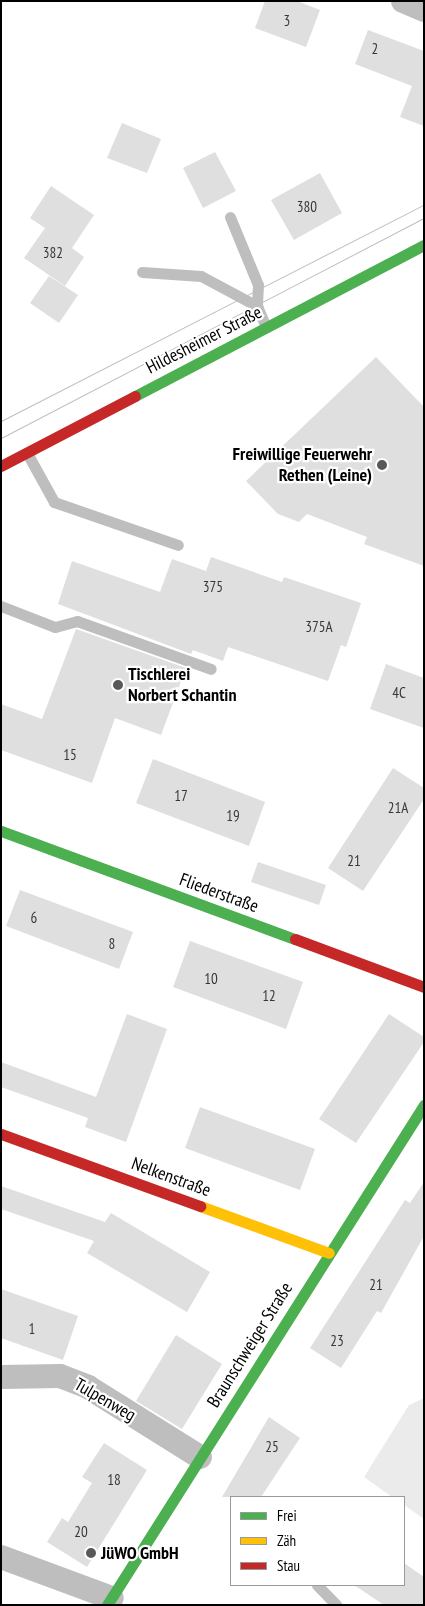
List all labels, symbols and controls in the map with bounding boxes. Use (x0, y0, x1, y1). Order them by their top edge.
house number: 3 (284, 12, 290, 30)
house number: 2 (372, 40, 378, 58)
house number: 380 (297, 198, 317, 216)
house number: 382 (43, 244, 63, 262)
street label: Hildesheimer Straße (142, 301, 266, 379)
place label: Freiwillige Feuerwehr Rethen (Leine) (233, 444, 372, 486)
marker: Freiwillige Feuerwehr Rethen (Leine) (376, 459, 388, 471)
house number: 375 (203, 578, 223, 596)
house number: 375A (305, 618, 333, 636)
place label: Tischlerei Norbert Schantin (128, 664, 237, 706)
marker: Tischlerei Norbert Schantin (112, 679, 124, 691)
house number: 4C (392, 684, 406, 702)
house number: 15 (63, 746, 77, 764)
house number: 17 (174, 787, 188, 805)
house number: 21A (388, 799, 408, 817)
house number: 19 (226, 807, 240, 825)
house number: 21 (347, 852, 361, 870)
street label: Fliederstraße (177, 869, 261, 917)
house number: 6 (31, 909, 37, 927)
house number: 8 (109, 935, 115, 953)
house number: 10 (204, 970, 218, 988)
house number: 12 (262, 987, 276, 1005)
street label: Nelkenstraße (128, 1153, 214, 1201)
house number: 21 (369, 1276, 383, 1294)
street label: Braunschweiger Straße (203, 1278, 297, 1412)
house number: 1 (29, 1320, 35, 1338)
house number: 23 (330, 1332, 344, 1350)
street label: Tulpenweg (70, 1374, 140, 1426)
house number: 25 (265, 1438, 279, 1456)
house number: 18 (107, 1471, 121, 1489)
legend (230, 1496, 405, 1586)
text: Frei (277, 1506, 297, 1525)
house number: 20 (74, 1523, 88, 1541)
text: Zäh (277, 1531, 296, 1550)
place label: JüWO GmbH (101, 1542, 179, 1564)
marker: JüWO GmbH (85, 1547, 97, 1559)
text: Stau (277, 1556, 300, 1575)

